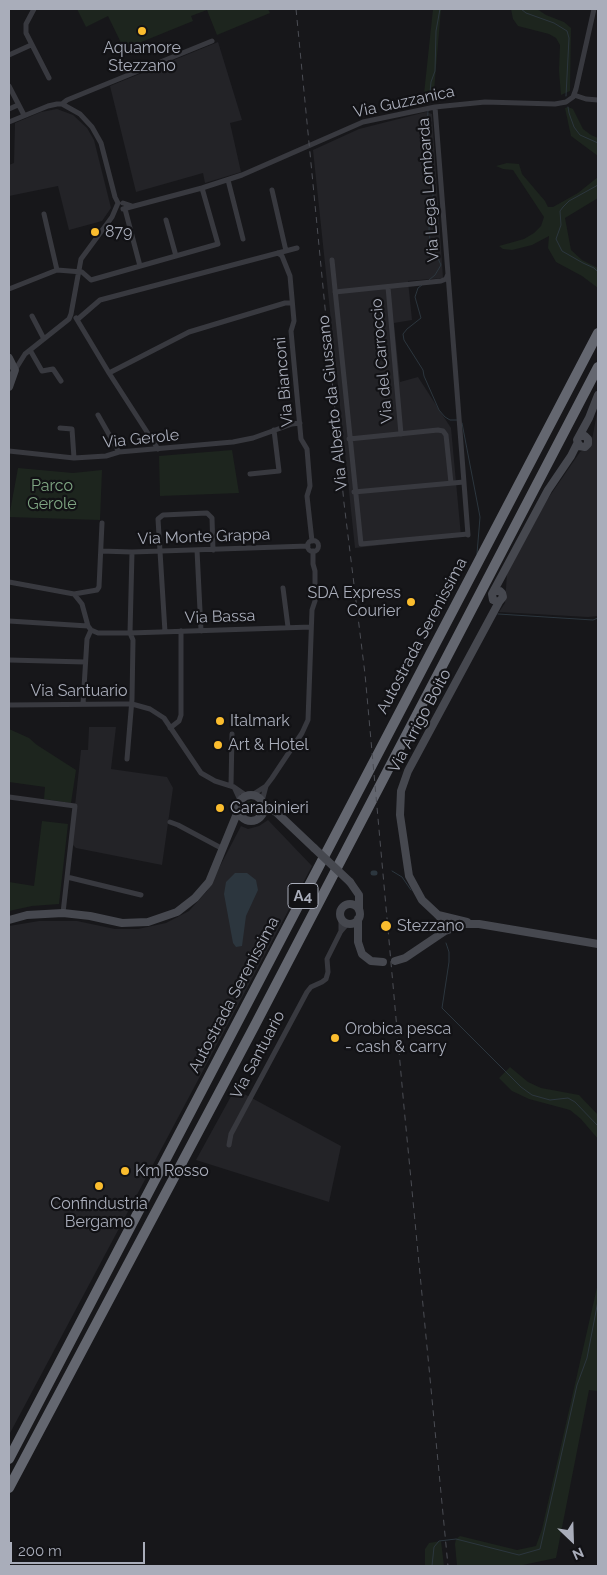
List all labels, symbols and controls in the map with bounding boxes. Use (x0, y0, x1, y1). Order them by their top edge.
marker: Aquamore Stezzano (136, 25, 148, 37)
place label: Aquamore Stezzano (103, 38, 181, 76)
street label: Via Guzzanica (352, 82, 456, 122)
street label: Via Lega Lombarda (414, 117, 444, 263)
place label: 879 (105, 222, 132, 242)
marker: 879 (89, 226, 101, 238)
street label: Via del Carroccio (367, 298, 397, 424)
street label: Via Alberto da Giussano (314, 314, 352, 492)
street label: Via Bianconi (270, 336, 298, 428)
street label: Via Gerole (102, 425, 180, 453)
park label: Parco Gerole (27, 476, 77, 514)
street label: Via Monte Grappa (137, 525, 271, 549)
street label: Autostrada Serenissima (373, 555, 471, 717)
place label: SDA Express Courier (307, 583, 401, 621)
marker: SDA Express Courier (405, 596, 417, 608)
street label: Via Bassa (184, 606, 256, 628)
street label: Via Arrigo Boito (385, 666, 455, 776)
street label: Via Santuario (30, 681, 128, 701)
place label: Italmark (230, 711, 290, 731)
marker: Italmark (214, 715, 226, 727)
place label: Art & Hotel (228, 735, 309, 755)
marker: Art & Hotel (212, 739, 224, 751)
place label: Carabinieri (230, 798, 309, 818)
marker: Carabinieri (214, 802, 226, 814)
road number: A4 (288, 884, 318, 908)
street label: Autostrada Serenissima (185, 914, 283, 1076)
place label: Stezzano (397, 916, 464, 936)
marker: Stezzano (379, 919, 393, 933)
street label: Via Santuario (227, 1008, 289, 1102)
place label: Orobica pesca - cash & carry (345, 1019, 451, 1057)
marker: Orobica pesca - cash & carry (329, 1032, 341, 1044)
place label: Km Rosso (135, 1161, 209, 1181)
marker: Km Rosso (119, 1165, 131, 1177)
marker: Confindustria Bergamo (93, 1180, 105, 1192)
place label: Confindustria Bergamo (50, 1194, 148, 1232)
north arrow (547, 1515, 597, 1565)
scale bar (12, 1532, 148, 1564)
text: 200 m (18, 1542, 62, 1560)
text: N (570, 1544, 586, 1563)

